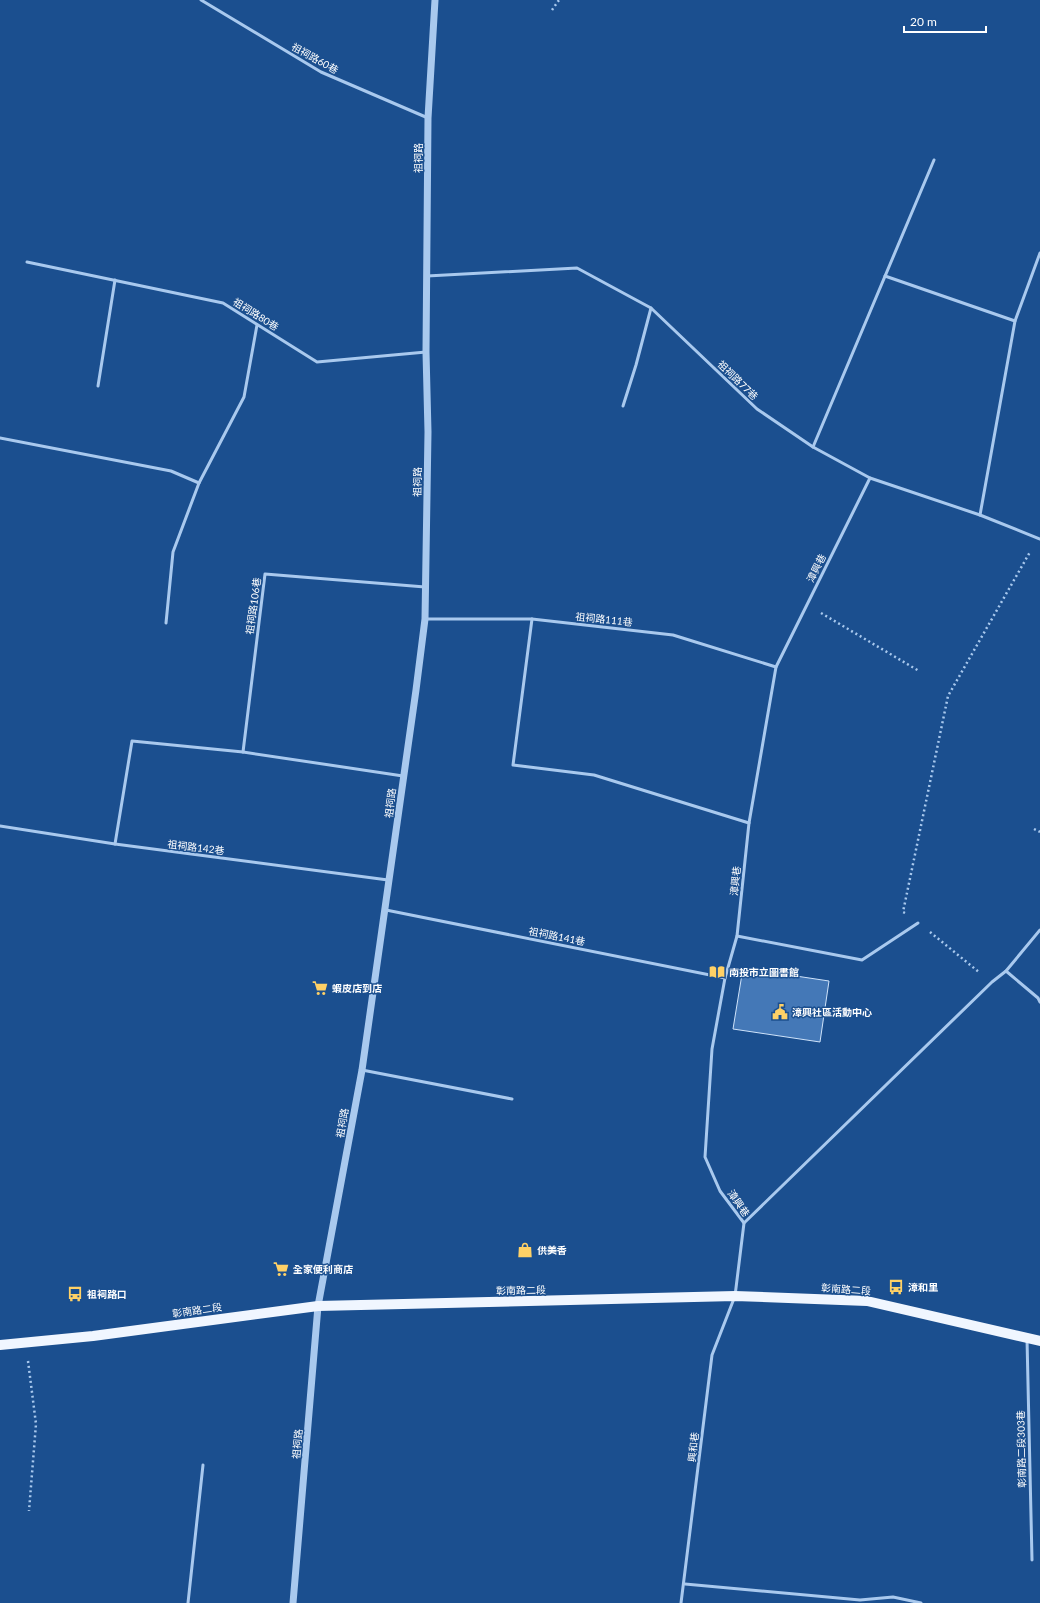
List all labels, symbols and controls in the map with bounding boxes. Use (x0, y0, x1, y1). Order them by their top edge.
scale bar (904, 8, 986, 34)
text: 20 m (910, 14, 937, 29)
street label: 祖祠路60巷 (290, 40, 340, 76)
street label: 祖祠路 (412, 143, 424, 173)
street label: 祖祠路80巷 (231, 295, 281, 333)
street label: 祖祠路77巷 (715, 358, 761, 402)
street label: 祖祠路 (411, 467, 423, 497)
street label: 漳興巷 (804, 552, 828, 584)
street label: 祖祠路106巷 (243, 577, 263, 635)
street label: 祖祠路111巷 (575, 610, 633, 628)
street label: 祖祠路 (382, 787, 398, 819)
street label: 祖祠路142巷 (167, 838, 225, 856)
street label: 漳興巷 (727, 865, 743, 897)
street label: 祖祠路141巷 (528, 925, 586, 947)
library icon: 南投市立圖書館 (708, 963, 726, 981)
place label: 南投市立圖書館 (729, 966, 799, 978)
supermarket icon: 蝦皮店到店 (311, 979, 329, 997)
place label: 蝦皮店到店 (332, 982, 382, 994)
public building icon: 漳興社區活動中心 (771, 1003, 789, 1021)
place label: 漳興社區活動中心 (792, 1006, 872, 1018)
street label: 祖祠路 (333, 1107, 351, 1139)
street label: 漳興巷 (725, 1187, 753, 1219)
shop icon: 供美香 (516, 1241, 534, 1259)
place label: 供美香 (537, 1244, 567, 1256)
supermarket icon: 全家便利商店 (272, 1260, 290, 1278)
place label: 全家便利商店 (293, 1263, 353, 1275)
bus stop icon: 漳和里 (887, 1278, 905, 1296)
street label: 彰南路二段 (821, 1281, 871, 1297)
place label: 漳和里 (908, 1281, 938, 1293)
street label: 彰南路二段 (496, 1284, 546, 1296)
bus stop icon: 祖祠路口 (66, 1285, 84, 1303)
place label: 祖祠路口 (87, 1288, 127, 1300)
street label: 彰南路二段 (171, 1301, 223, 1319)
street label: 彰南路二段303巷 (1014, 1410, 1028, 1488)
street label: 祖祠路 (290, 1429, 304, 1459)
street label: 興和巷 (685, 1431, 701, 1463)

